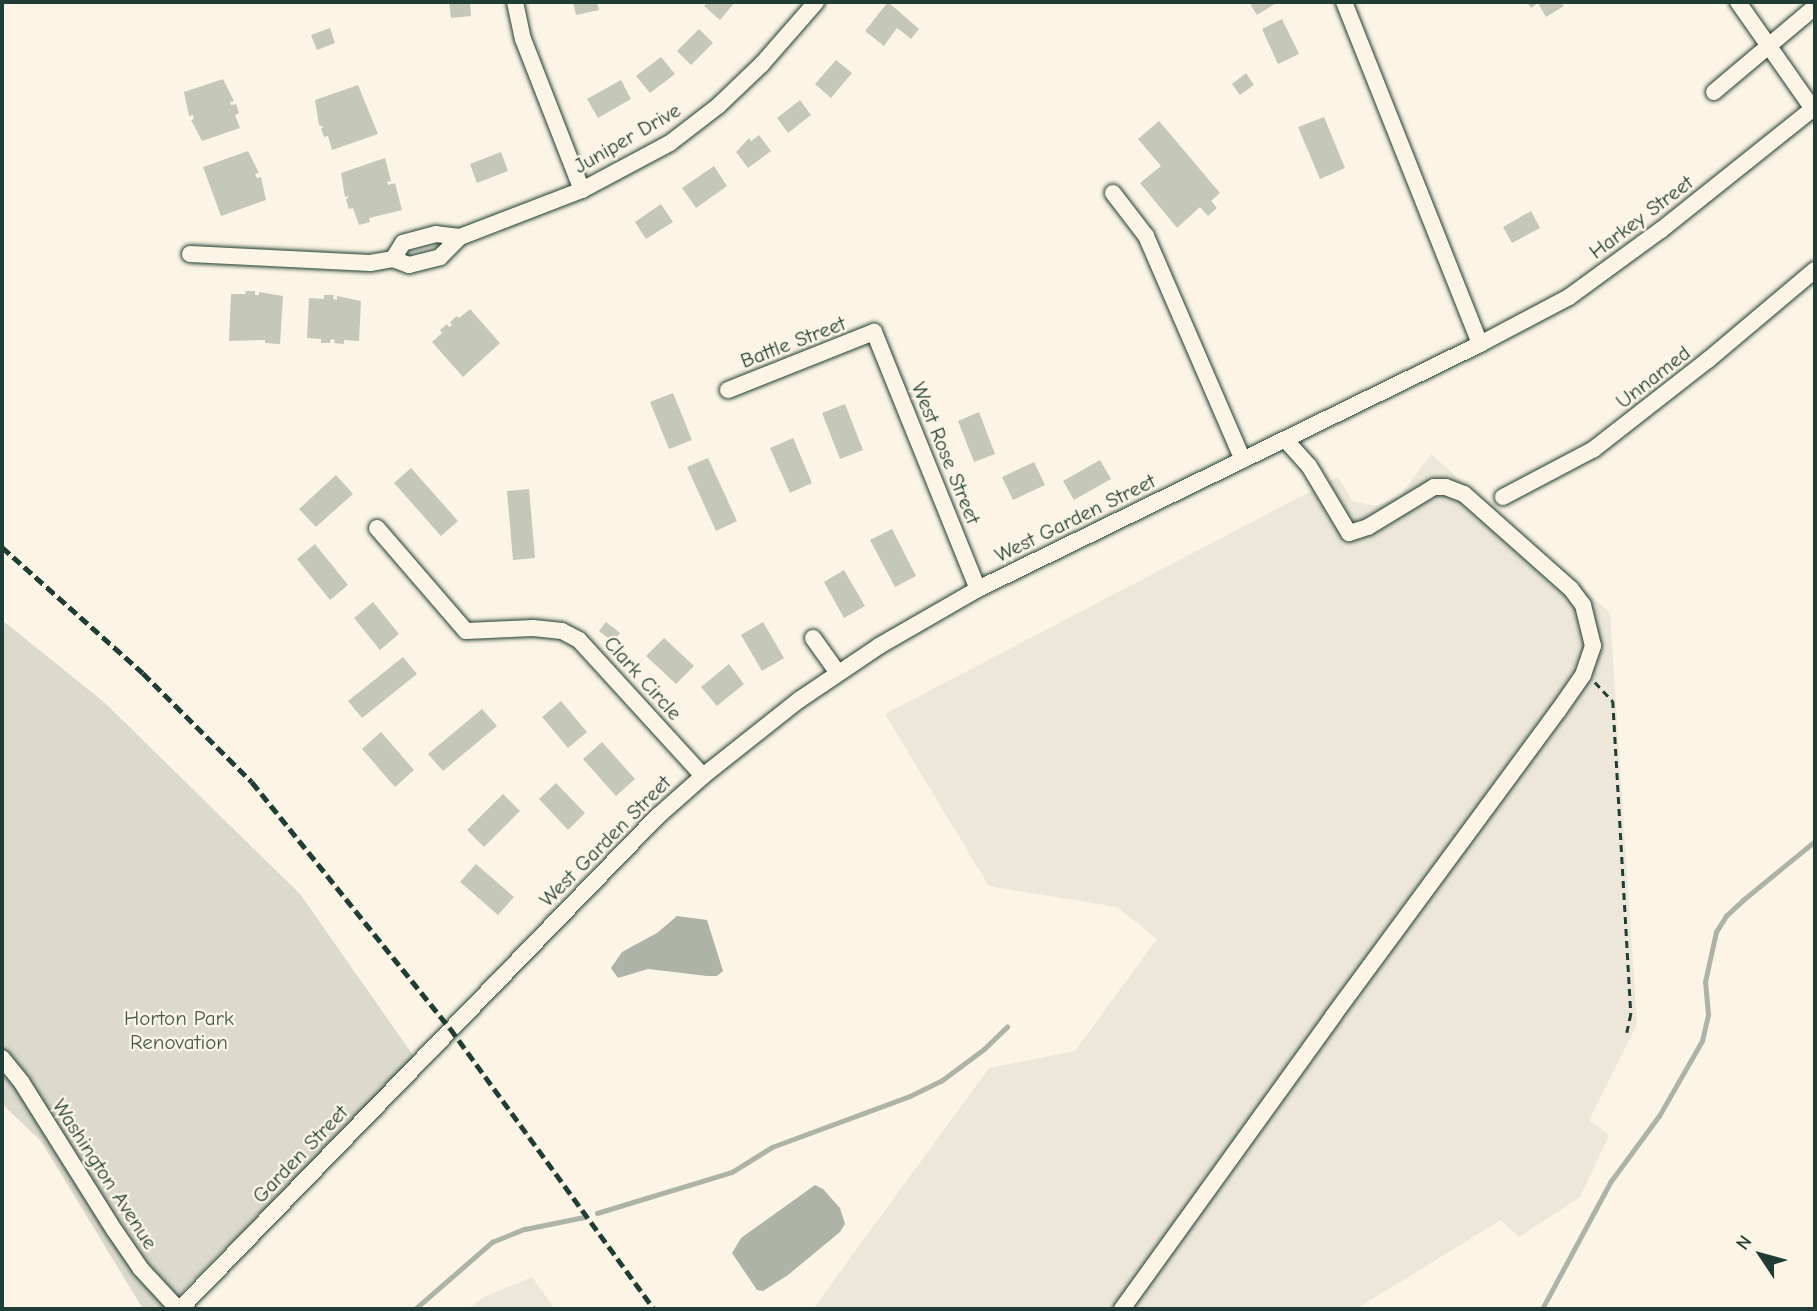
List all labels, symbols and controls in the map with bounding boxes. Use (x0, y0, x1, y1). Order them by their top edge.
street label: Juniper Drive (569, 97, 685, 179)
street label: Harkey Street (1584, 170, 1698, 264)
street label: Battle Street (737, 310, 849, 374)
street label: Unnamed (1611, 340, 1695, 414)
street label: West Rose Street (906, 378, 986, 528)
street label: West Garden Street (991, 468, 1159, 568)
street label: Clark Circle (599, 631, 687, 725)
street label: West Garden Street (534, 770, 676, 912)
park label: Horton Park Renovation (124, 1005, 234, 1055)
street label: Washington Avenue (47, 1094, 163, 1254)
street label: Garden Street (247, 1100, 353, 1208)
north arrow (1726, 1220, 1796, 1290)
text: N (1731, 1231, 1757, 1254)

